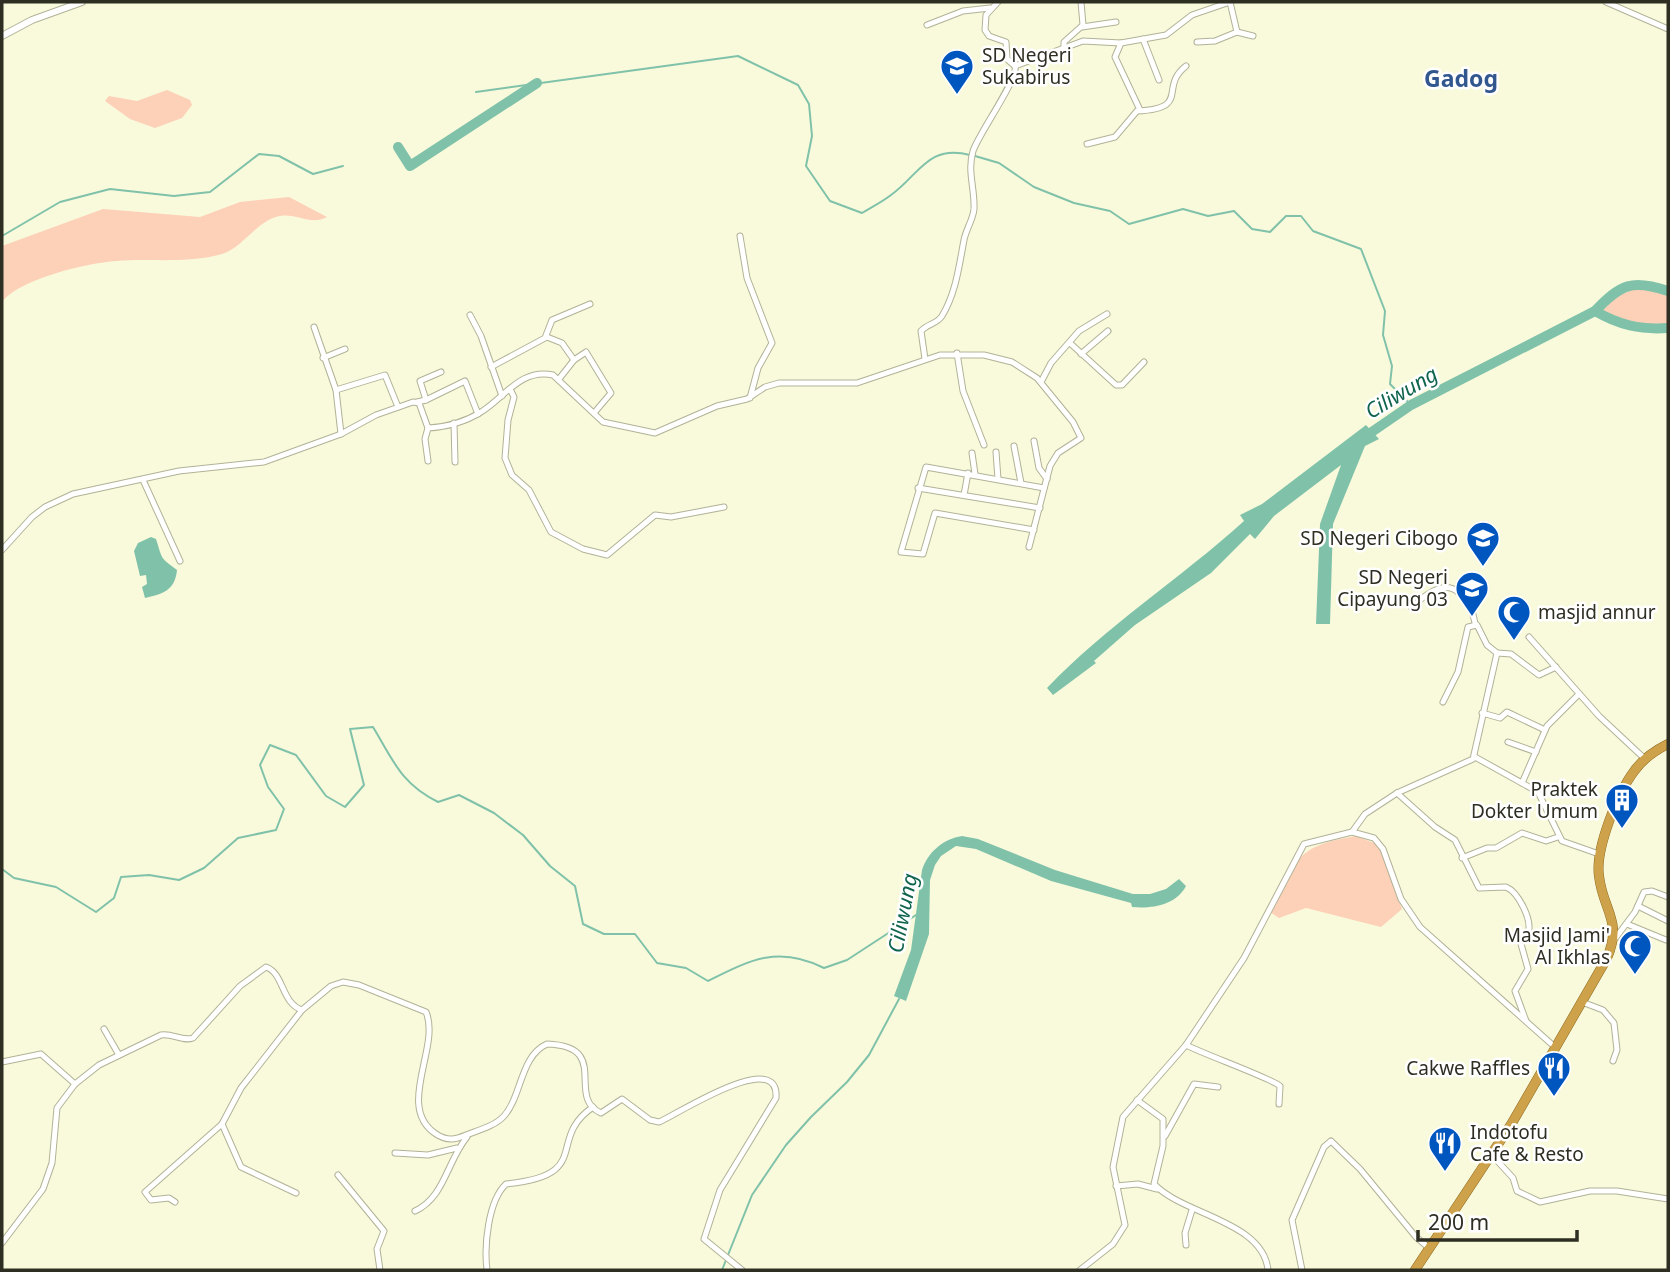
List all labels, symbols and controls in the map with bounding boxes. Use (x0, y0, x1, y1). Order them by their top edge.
place label: SD Negeri Sukabirus (982, 42, 1072, 90)
school or university icon: SD Negeri Sukabirus (938, 47, 976, 96)
district label: Gadog (1424, 62, 1498, 94)
water label: Ciliwung (1359, 359, 1443, 425)
school or university icon: SD Negeri Cibogo (1464, 519, 1502, 568)
place label: SD Negeri Cibogo (1300, 525, 1458, 551)
place label: SD Negeri Cipayung 03 (1337, 564, 1448, 612)
school or university icon: SD Negeri Cipayung 03 (1453, 569, 1491, 618)
mosque icon: masjid annur (1495, 593, 1533, 642)
place label: masjid annur (1538, 599, 1656, 625)
place label: Praktek Dokter Umum (1471, 776, 1598, 824)
building icon: Praktek Dokter Umum (1603, 781, 1641, 830)
water label: Ciliwung (881, 871, 923, 955)
place label: Masjid Jami' Al Ikhlas (1504, 922, 1610, 970)
mosque icon: Masjid Jami' Al Ikhlas (1616, 927, 1654, 976)
restaurant icon: Cakwe Raffles (1535, 1049, 1573, 1098)
place label: Cakwe Raffles (1406, 1055, 1530, 1081)
place label: Indotofu Cafe & Resto (1470, 1119, 1584, 1167)
restaurant icon: Indotofu Cafe & Resto (1426, 1124, 1464, 1173)
scale bar (1418, 1198, 1577, 1242)
text: 200 m (1428, 1208, 1489, 1236)

